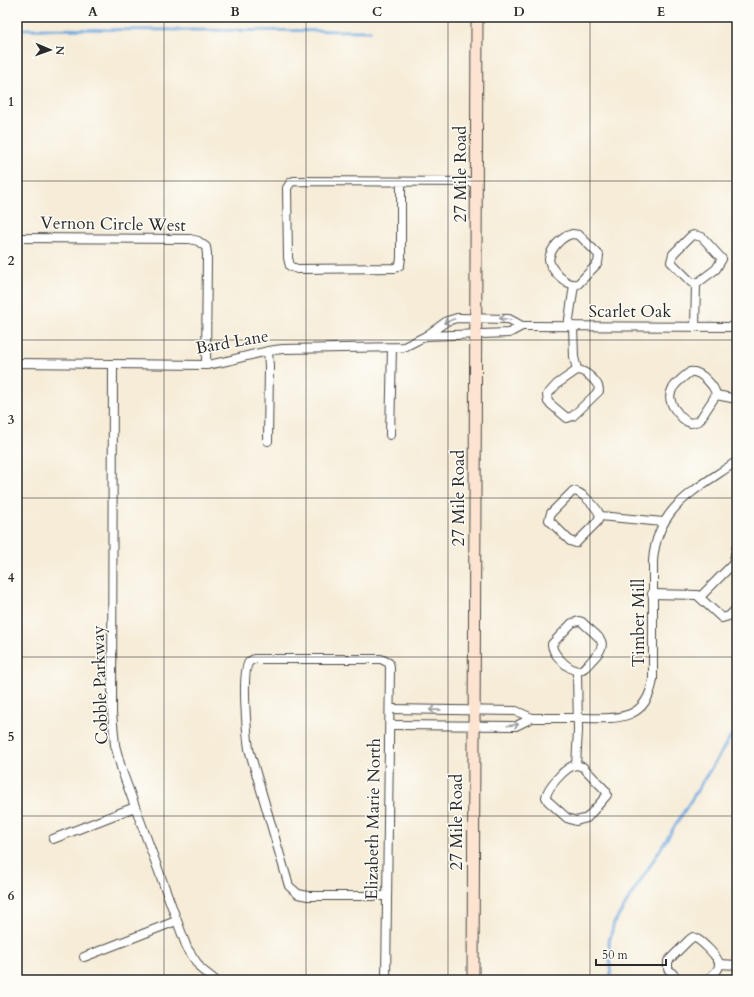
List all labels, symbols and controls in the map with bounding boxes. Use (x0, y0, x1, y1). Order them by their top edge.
text: A (88, 3, 98, 21)
text: B (230, 3, 240, 21)
text: C (372, 3, 382, 21)
text: D (513, 3, 525, 21)
text: E (657, 3, 665, 21)
north arrow (30, 30, 70, 70)
text: N (52, 45, 67, 56)
text: 1 (8, 93, 14, 111)
street label: 27 Mile Road (449, 126, 472, 222)
street label: Vernon Circle West (40, 211, 187, 237)
text: 2 (8, 252, 15, 270)
street label: Scarlet Oak (589, 300, 672, 323)
one-way arrow (499, 315, 512, 323)
one-way arrow (444, 317, 456, 325)
street label: Bard Lane (194, 324, 270, 360)
text: 3 (8, 411, 15, 429)
street label: 27 Mile Road (447, 450, 470, 546)
text: 4 (8, 569, 15, 587)
street label: Timber Mill (627, 578, 650, 667)
street label: Cobble Parkway (86, 625, 114, 745)
one-way arrow (429, 706, 442, 714)
one-way arrow (506, 721, 519, 729)
text: 5 (8, 728, 14, 746)
street label: Elizabeth Marie North (360, 737, 386, 900)
street label: 27 Mile Road (445, 774, 468, 870)
text: 6 (8, 887, 15, 905)
scale bar (596, 941, 666, 967)
text: 50 m (602, 947, 629, 963)

